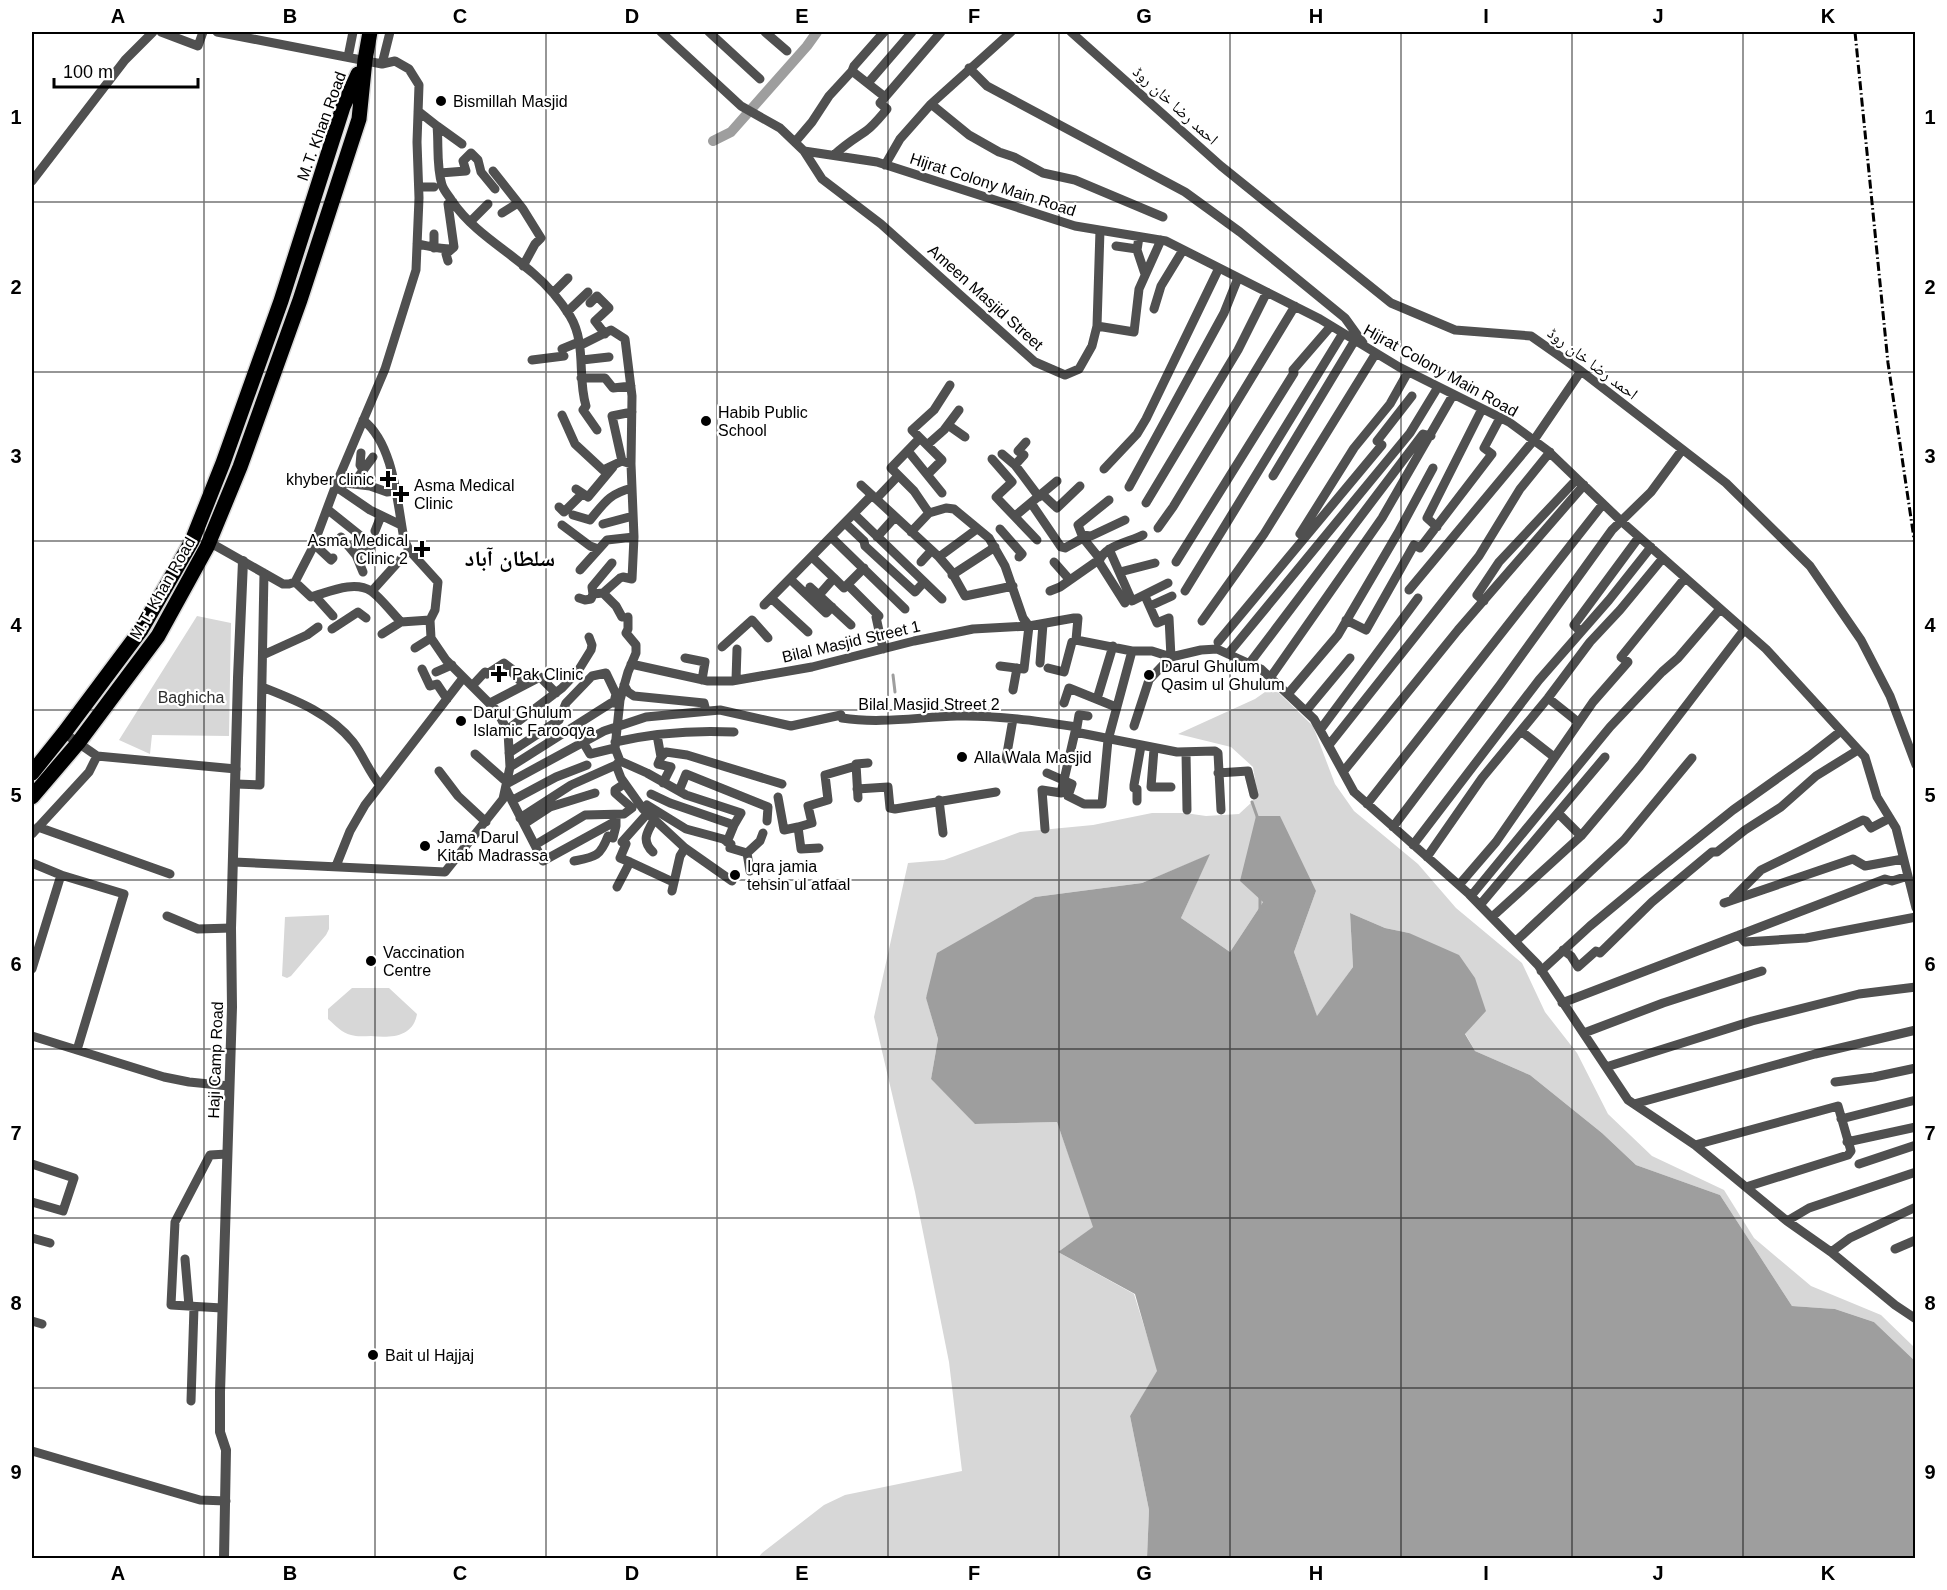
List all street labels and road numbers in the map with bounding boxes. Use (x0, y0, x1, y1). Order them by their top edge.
street label: احمد رضا خان روڈ (1128, 63, 1222, 149)
street label: M.T. Khan Road (294, 69, 349, 183)
street label: Hijrat Colony Main Road (908, 150, 1078, 219)
street label: Ameen Masjid Street (925, 241, 1047, 354)
street label: Hijrat Colony Main Road (1361, 321, 1521, 420)
street label: احمد رضا خان روڈ (1543, 324, 1641, 404)
street label: M.T. Khan Road (126, 534, 198, 642)
street label: Bilal Masjid Street 1 (780, 617, 922, 666)
street label: Bilal Masjid Street 2 (858, 696, 1000, 713)
street label: Haji Camp Road (205, 1001, 226, 1119)

